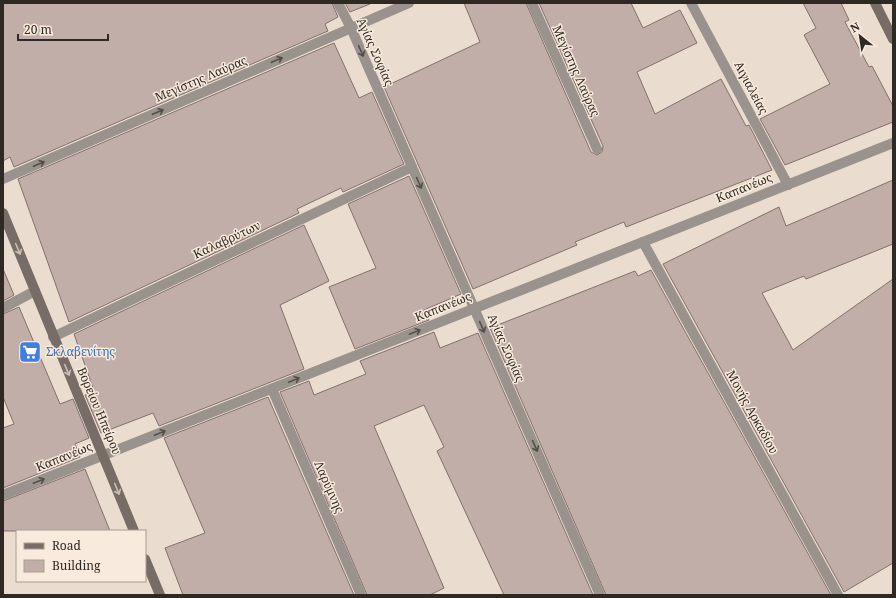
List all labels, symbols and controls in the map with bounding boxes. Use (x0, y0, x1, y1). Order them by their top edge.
street label: Αγίας Σοφίας (353, 15, 398, 89)
scale bar (18, 16, 108, 42)
north arrow (840, 16, 880, 56)
text: N (847, 18, 863, 36)
text: 20 m (24, 21, 52, 38)
street label: Μεγίστης Λαύρας (549, 22, 604, 119)
one-way arrow (357, 44, 365, 56)
street label: Μεγίστης Λαύρας (152, 51, 250, 106)
one-way arrow (271, 56, 283, 64)
street label: Αιγιαλείας (730, 58, 773, 118)
one-way arrow (152, 108, 164, 115)
one-way arrow (32, 160, 44, 167)
street label: Καπανέως (713, 168, 775, 207)
one-way arrow (415, 176, 423, 188)
street label: Καλαβρύτων (190, 217, 263, 263)
one-way arrow (15, 243, 22, 255)
street label: Καπανέως (412, 287, 474, 326)
street label: Αγίας Σοφίας (484, 311, 529, 385)
one-way arrow (479, 321, 487, 333)
one-way arrow (408, 328, 420, 336)
supermarket icon: Σκλαβενίτης (17, 339, 43, 365)
place label: Σκλαβενίτης (46, 343, 115, 360)
one-way arrow (63, 363, 71, 375)
street label: Βορείου Ηπείρου (73, 364, 126, 457)
street label: Μονής Αρκαδίου (722, 367, 782, 457)
one-way arrow (287, 376, 299, 383)
one-way arrow (154, 428, 166, 436)
street label: Καπανέως (33, 437, 95, 476)
one-way arrow (532, 440, 539, 452)
street label: Λαρύμνης (310, 458, 349, 516)
one-way arrow (33, 477, 45, 484)
one-way arrow (114, 483, 122, 495)
legend (16, 530, 146, 582)
text: Road (52, 537, 82, 554)
text: Building (52, 557, 101, 574)

